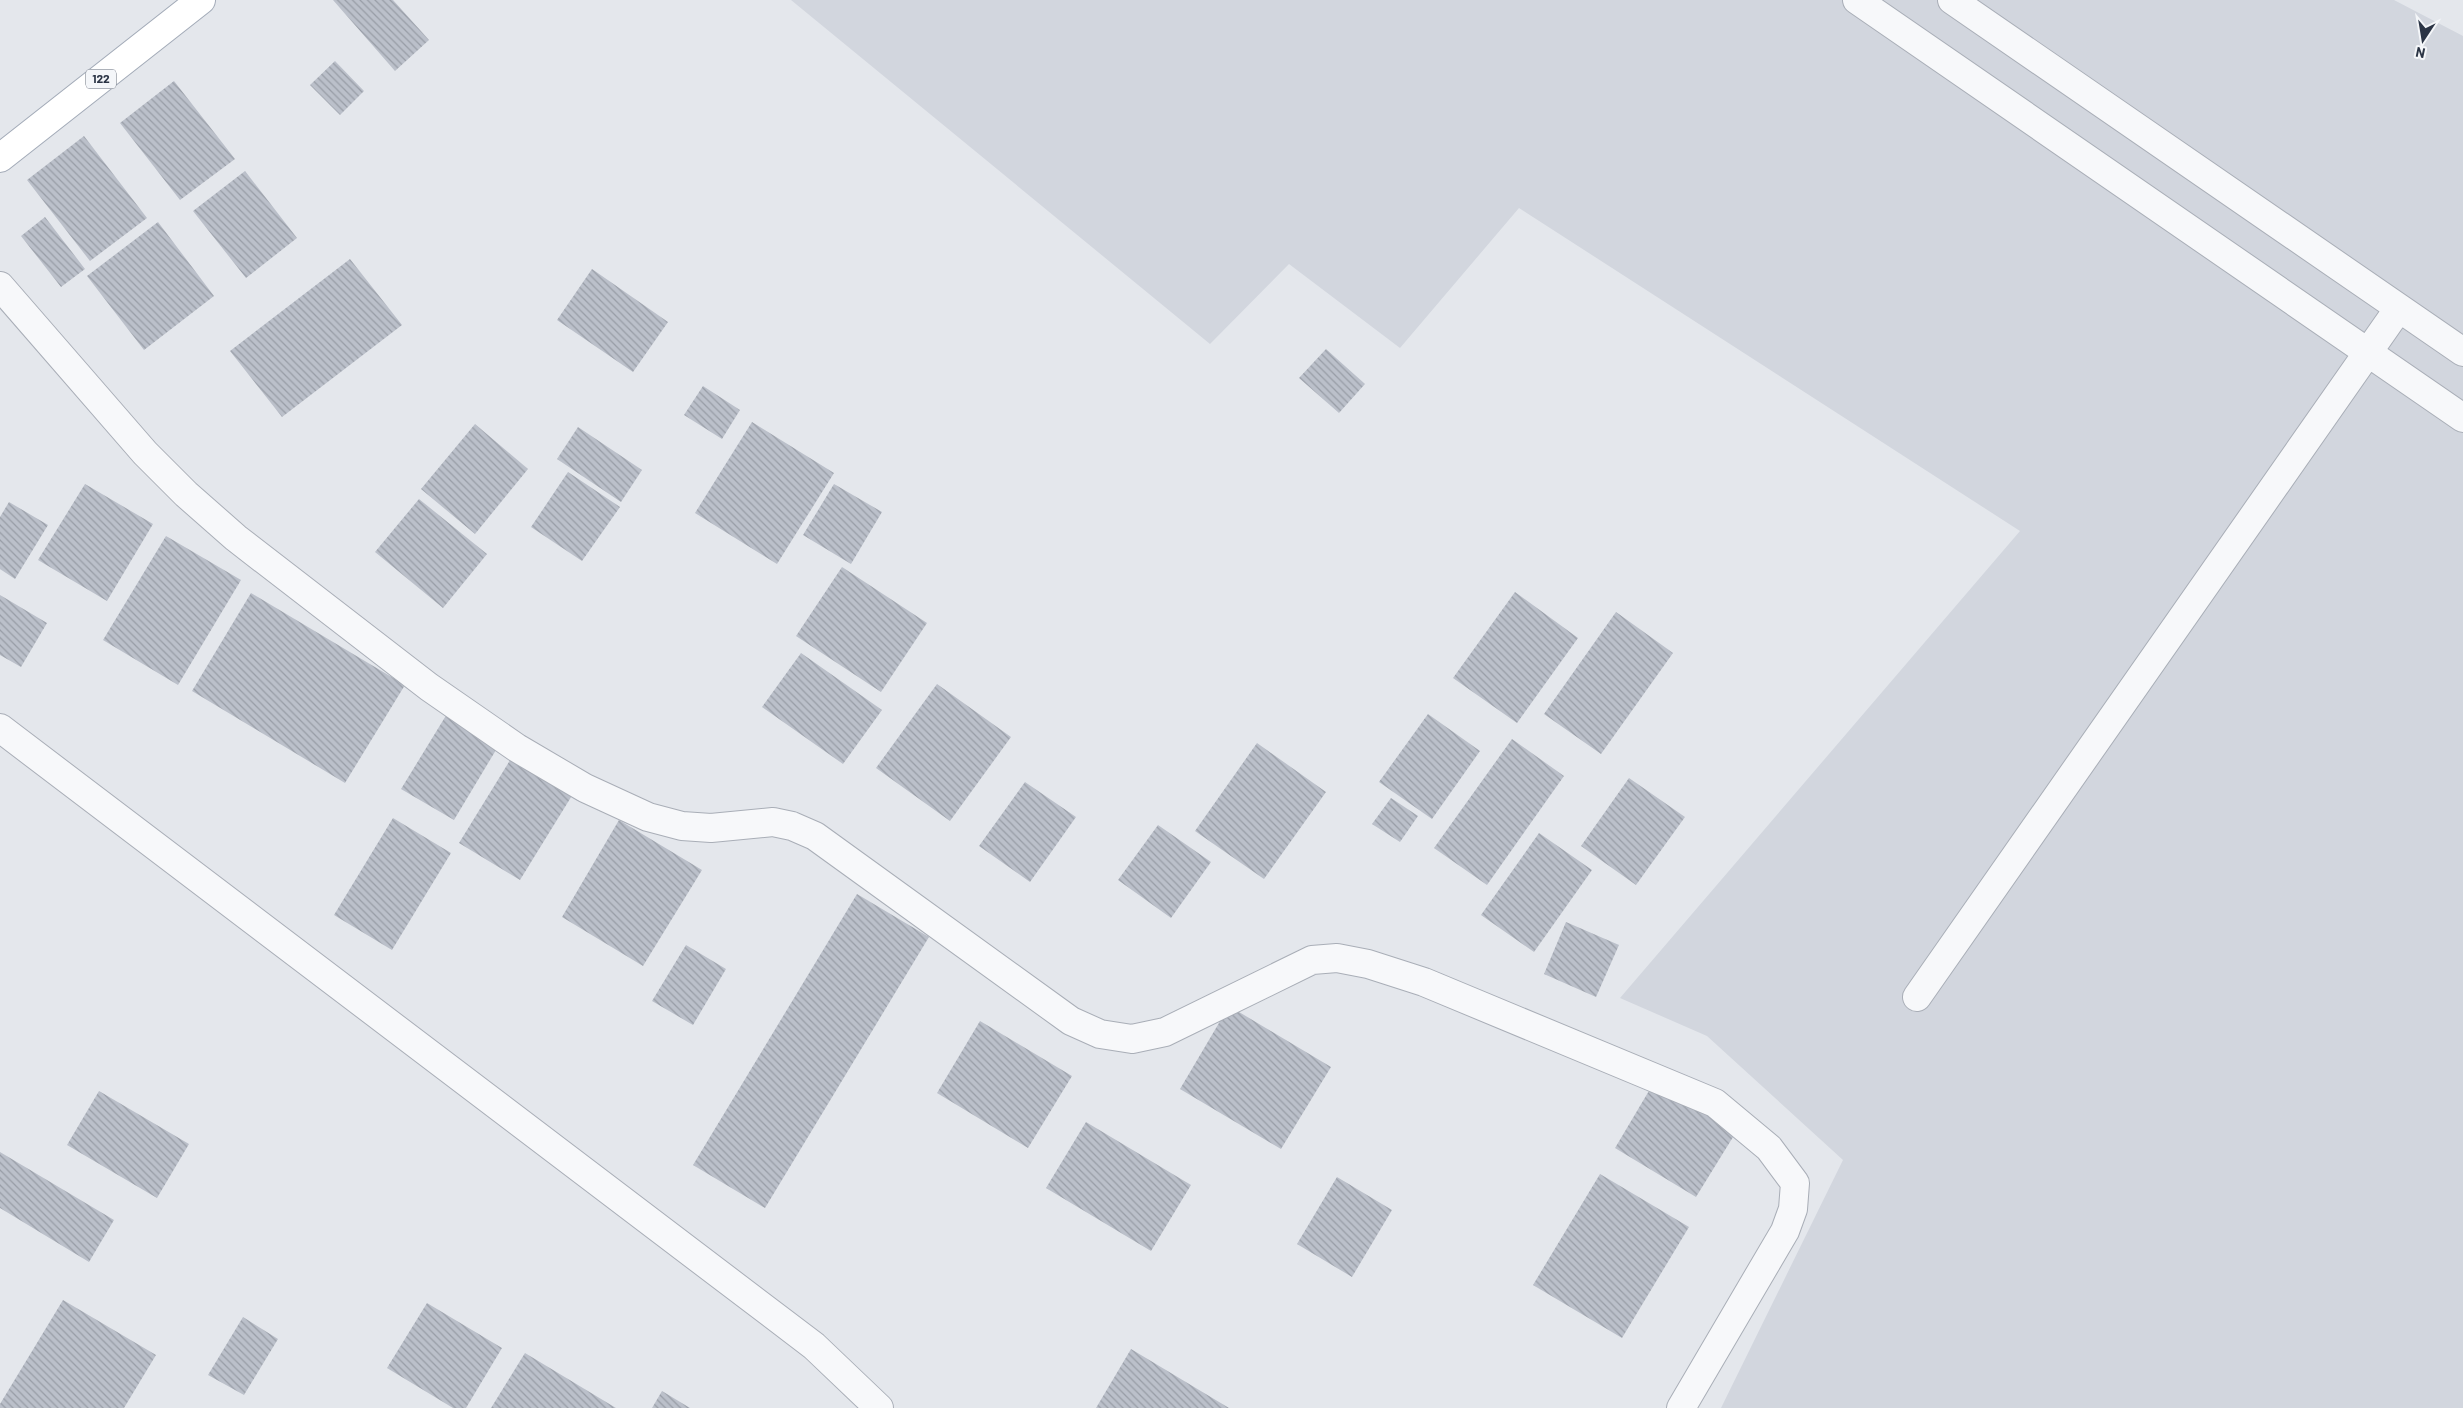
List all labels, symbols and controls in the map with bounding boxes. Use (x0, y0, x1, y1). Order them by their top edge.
north arrow (2398, 15, 2448, 65)
text: N (2414, 44, 2427, 62)
road number: 122 (86, 70, 116, 88)

